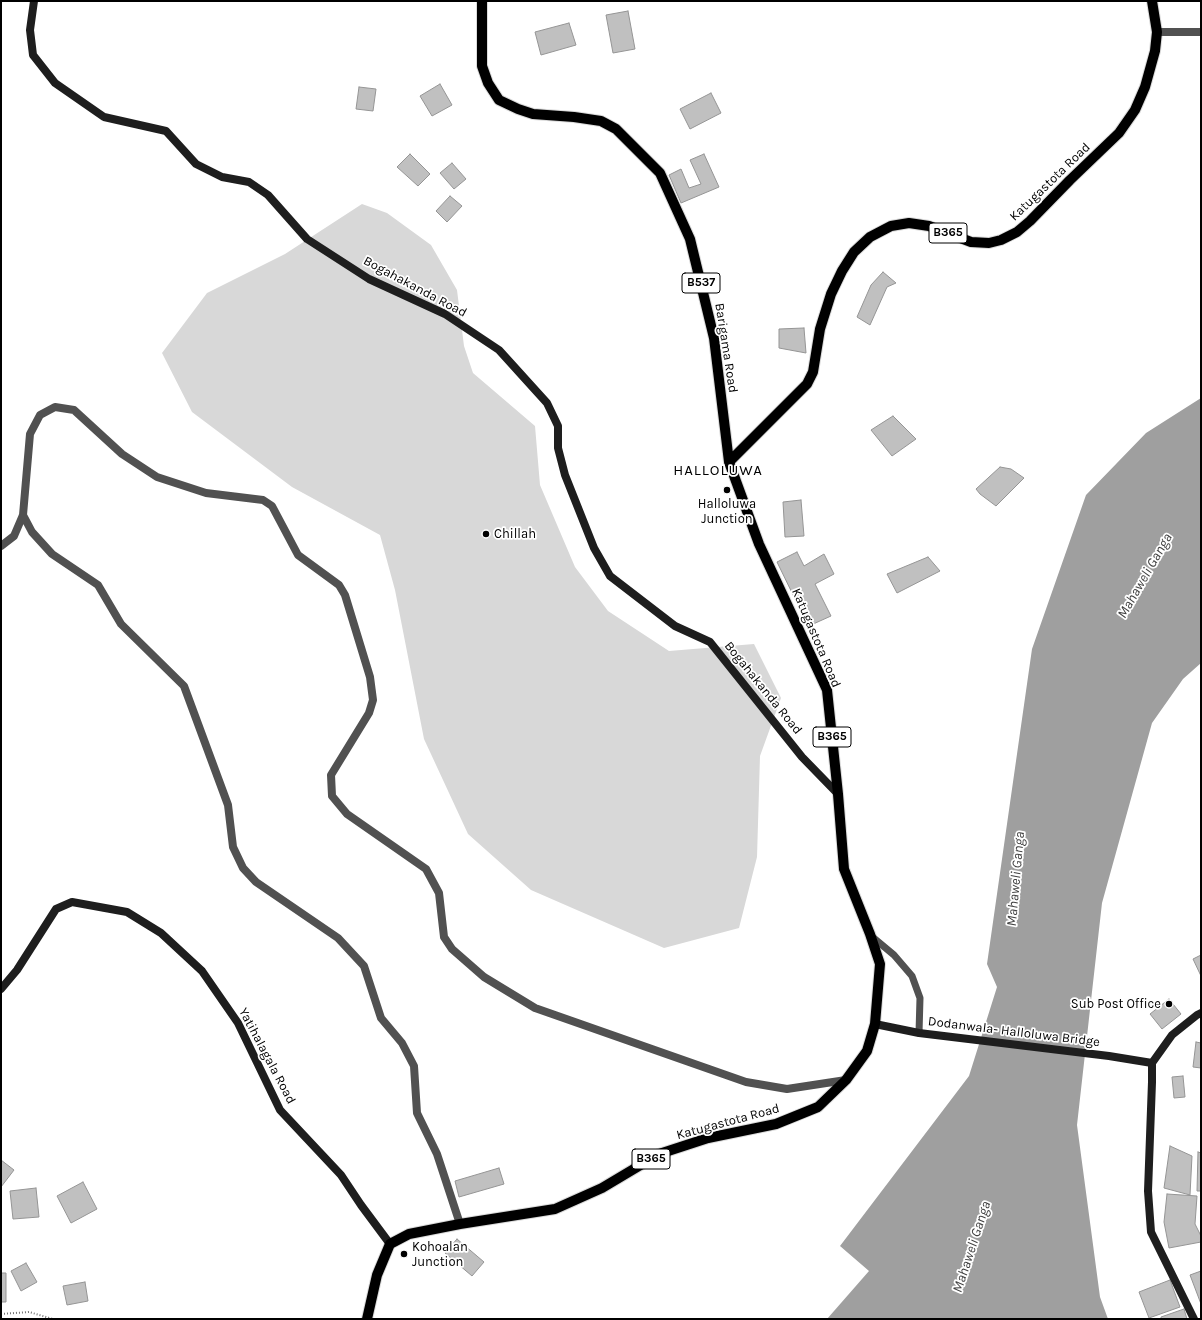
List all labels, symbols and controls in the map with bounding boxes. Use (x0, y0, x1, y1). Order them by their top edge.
street label: Katugastota Road (1006, 140, 1094, 224)
road number: B365 (929, 223, 967, 243)
street label: Bogahakanda Road (361, 253, 469, 321)
road number: B537 (682, 273, 720, 293)
street label: Barigama Road (711, 302, 741, 394)
district label: HALLOLUWA (673, 462, 763, 480)
marker: Halloluwa Junction (722, 485, 732, 495)
place label: Halloluwa Junction (698, 496, 756, 527)
place label: Chillah (494, 526, 536, 542)
marker: Chillah (481, 529, 491, 539)
water label: Mahaweli Ganga (1114, 531, 1176, 621)
street label: Katugastota Road (788, 586, 844, 690)
street label: Bogahakanda Road (721, 638, 805, 738)
road number: B365 (813, 727, 851, 747)
water label: Mahaweli Ganga (1003, 831, 1029, 927)
place label: Sub Post Office (1071, 996, 1161, 1012)
marker: Sub Post Office (1164, 999, 1174, 1009)
street label: Yatihalagala Road (235, 1005, 299, 1107)
street label: Dodanwala- Halloluwa Bridge (927, 1014, 1101, 1050)
street label: Katugastota Road (675, 1101, 781, 1143)
road number: B365 (632, 1149, 670, 1169)
water label: Mahaweli Ganga (949, 1199, 995, 1295)
place label: Kohoalan Junction (412, 1239, 468, 1270)
marker: Kohoalan Junction (399, 1249, 409, 1259)

